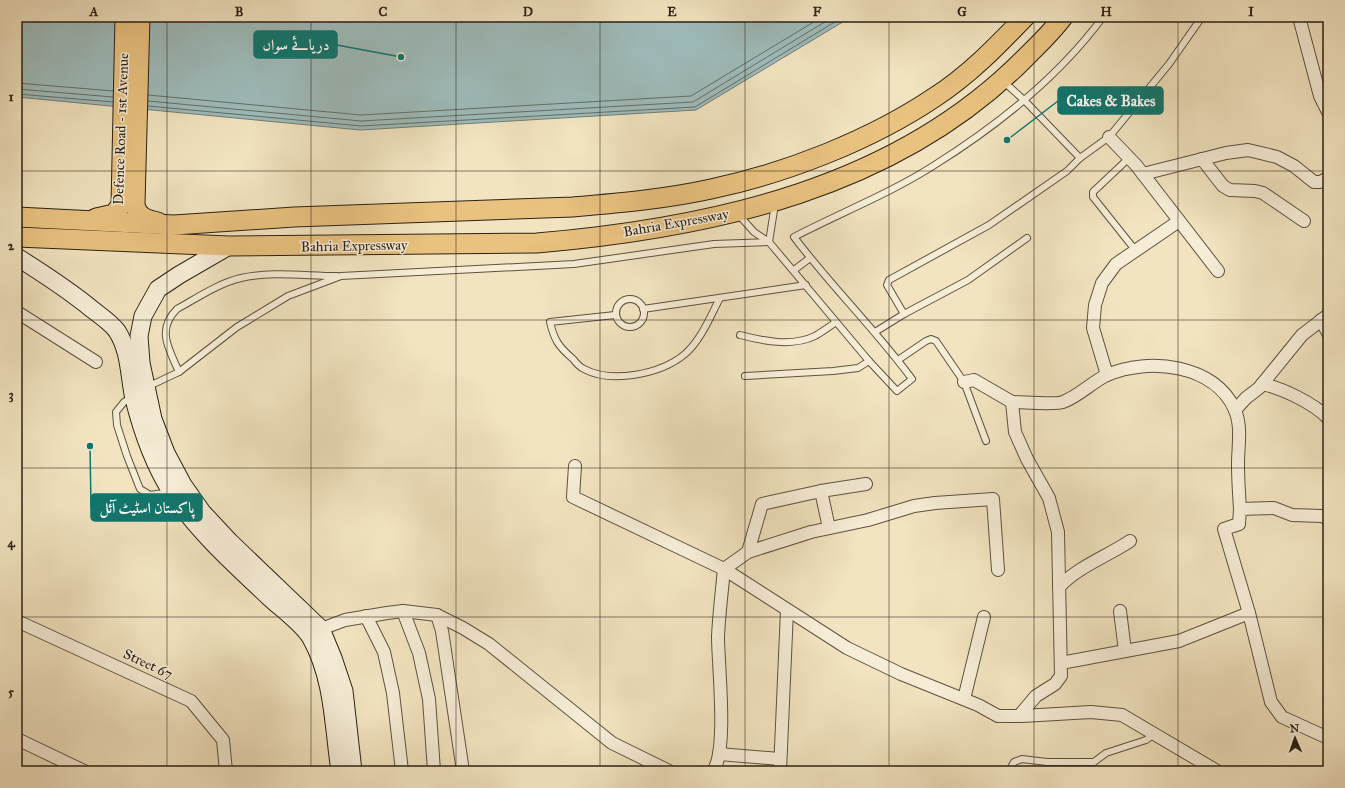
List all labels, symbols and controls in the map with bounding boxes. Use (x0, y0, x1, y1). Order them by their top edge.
text: A (89, 4, 99, 20)
text: B (235, 4, 244, 20)
text: C (379, 4, 388, 20)
text: D (523, 4, 533, 20)
text: E (667, 4, 677, 20)
text: F (813, 4, 822, 20)
text: G (957, 4, 967, 20)
text: H (1100, 4, 1112, 20)
text: I (1248, 4, 1254, 20)
callout: دریائے سواں (254, 31, 337, 58)
text: دریائے سواں (263, 35, 330, 54)
street label: Defence Road - 1st Avenue (110, 53, 132, 205)
callout: Cakes & Bakes (1058, 87, 1163, 114)
text: 1 (8, 89, 14, 105)
text: Cakes & Bakes (1066, 92, 1156, 110)
street label: Bahria Expressway (622, 205, 730, 241)
street label: Bahria Expressway (300, 237, 408, 255)
text: 2 (8, 238, 15, 254)
text: 3 (8, 387, 14, 403)
callout: پاکستان اسٹیٹ آئل (91, 494, 202, 521)
text: پاکستان اسٹیٹ آئل (100, 499, 196, 519)
text: 4 (7, 535, 15, 551)
street label: Street 67 (121, 645, 175, 683)
text: 5 (8, 684, 15, 700)
north arrow (1275, 718, 1315, 758)
text: N (1290, 722, 1300, 735)

